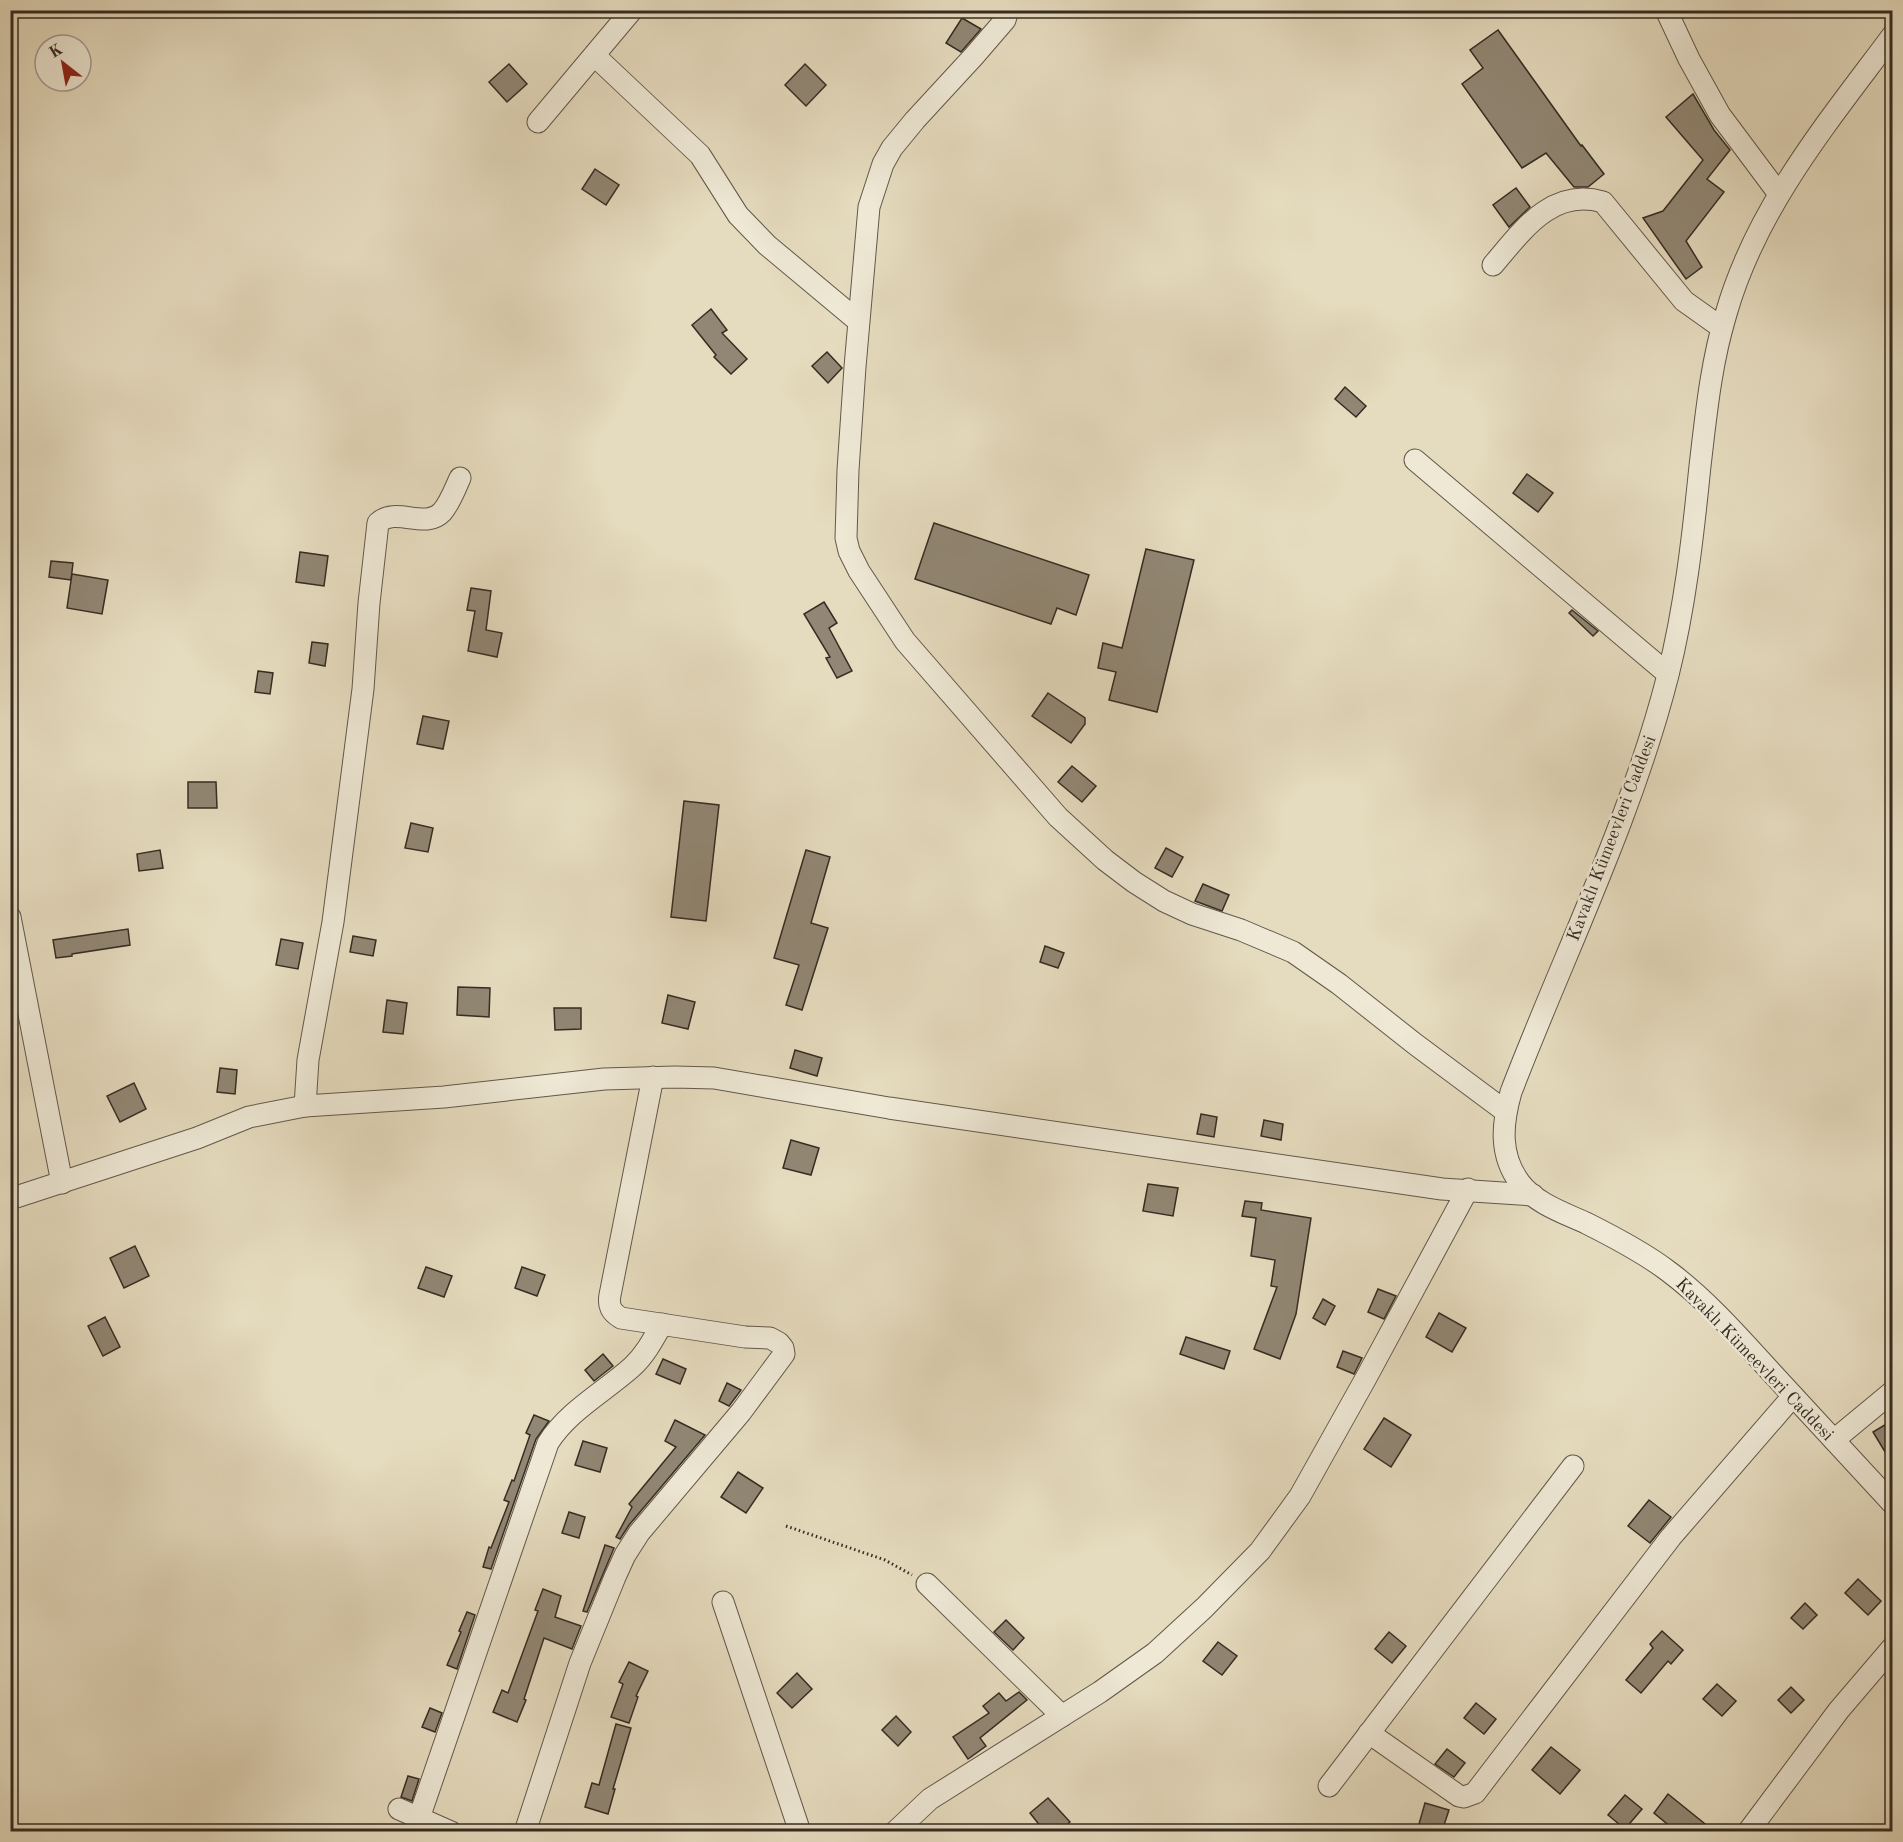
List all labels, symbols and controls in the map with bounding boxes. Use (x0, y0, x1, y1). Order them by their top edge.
north arrow (33, 33, 93, 93)
text: K (47, 42, 66, 62)
street label: Kavaklı Kümeevleri Caddesi (1564, 733, 1660, 944)
street label: Kavaklı Kümeevleri Caddesi (1672, 1275, 1837, 1445)

